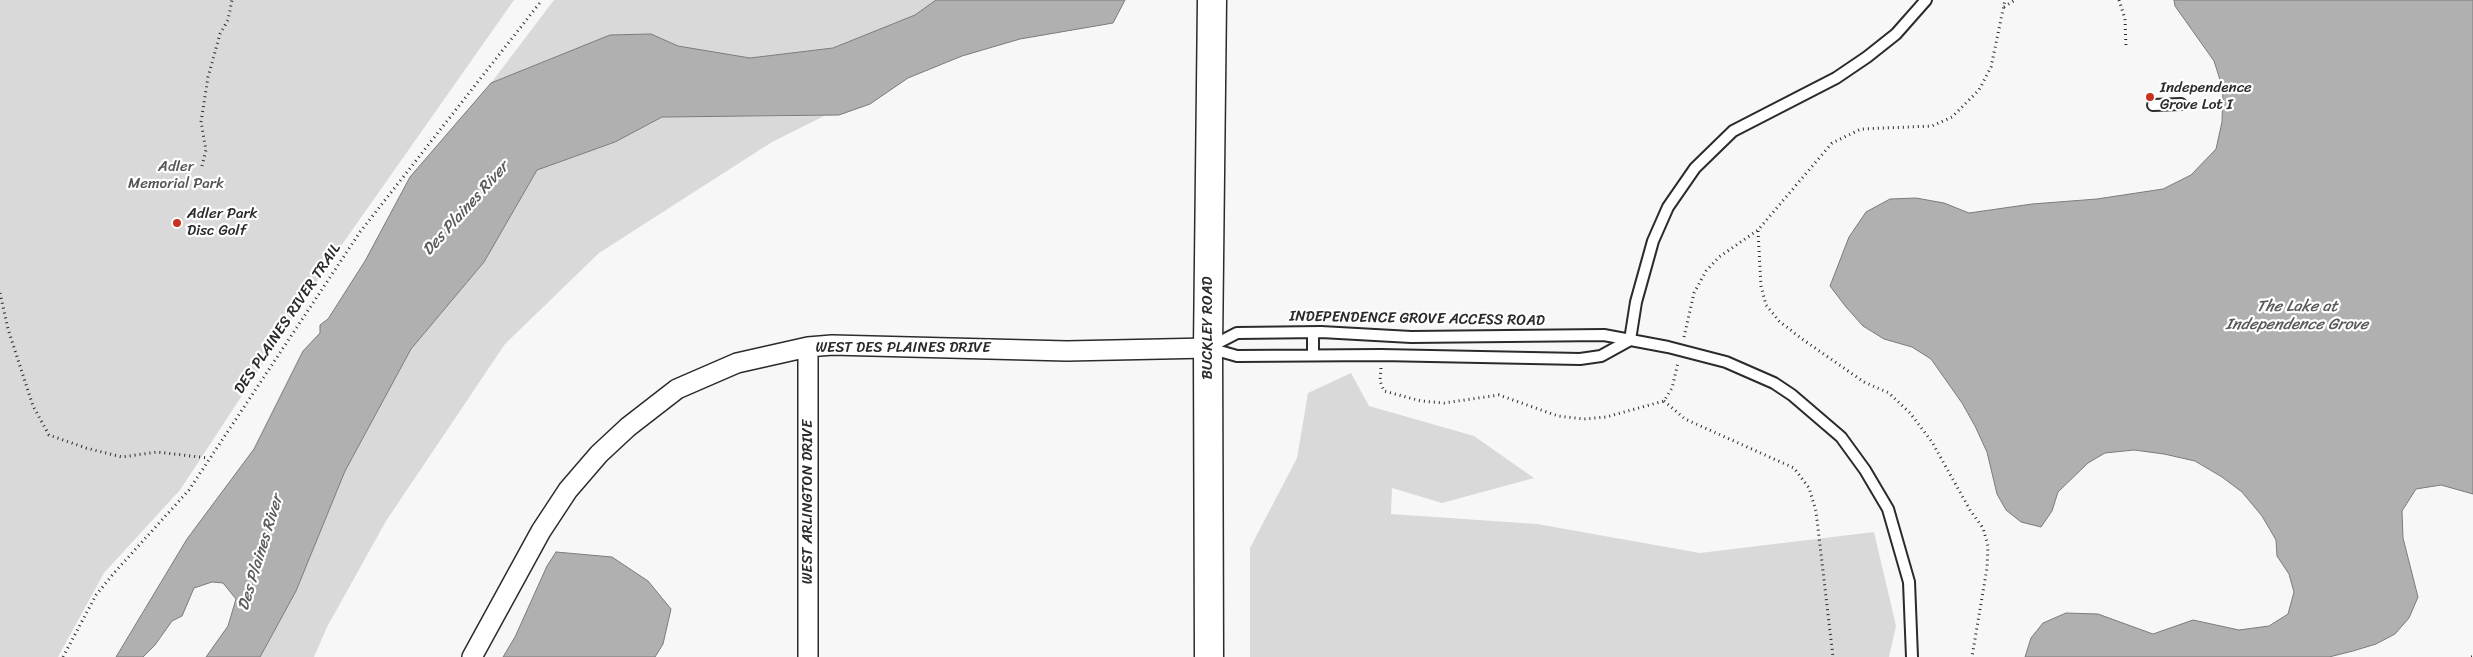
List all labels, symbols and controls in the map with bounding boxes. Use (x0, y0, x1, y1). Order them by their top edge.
place label: Independence Grove Lot I (2160, 79, 2252, 114)
marker: Independence Grove Lot I (2144, 91, 2156, 103)
park label: Adler Memorial Park (128, 158, 224, 193)
water label: Des Plaines River (419, 158, 513, 260)
place label: Adler Park Disc Golf (187, 205, 258, 240)
marker: Adler Park Disc Golf (171, 217, 183, 229)
street label: DES PLAINES RIVER TRAIL (231, 240, 345, 398)
street label: BUCKLEY ROAD (1199, 277, 1217, 379)
water label: The Lake at Independence Grove (2226, 297, 2368, 335)
street label: INDEPENDENCE GROVE ACCESS ROAD (1289, 308, 1545, 330)
street label: WEST DES PLAINES DRIVE (815, 339, 991, 357)
street label: WEST ARLINGTON DRIVE (799, 420, 817, 584)
water label: Des Plaines River (234, 493, 288, 613)

